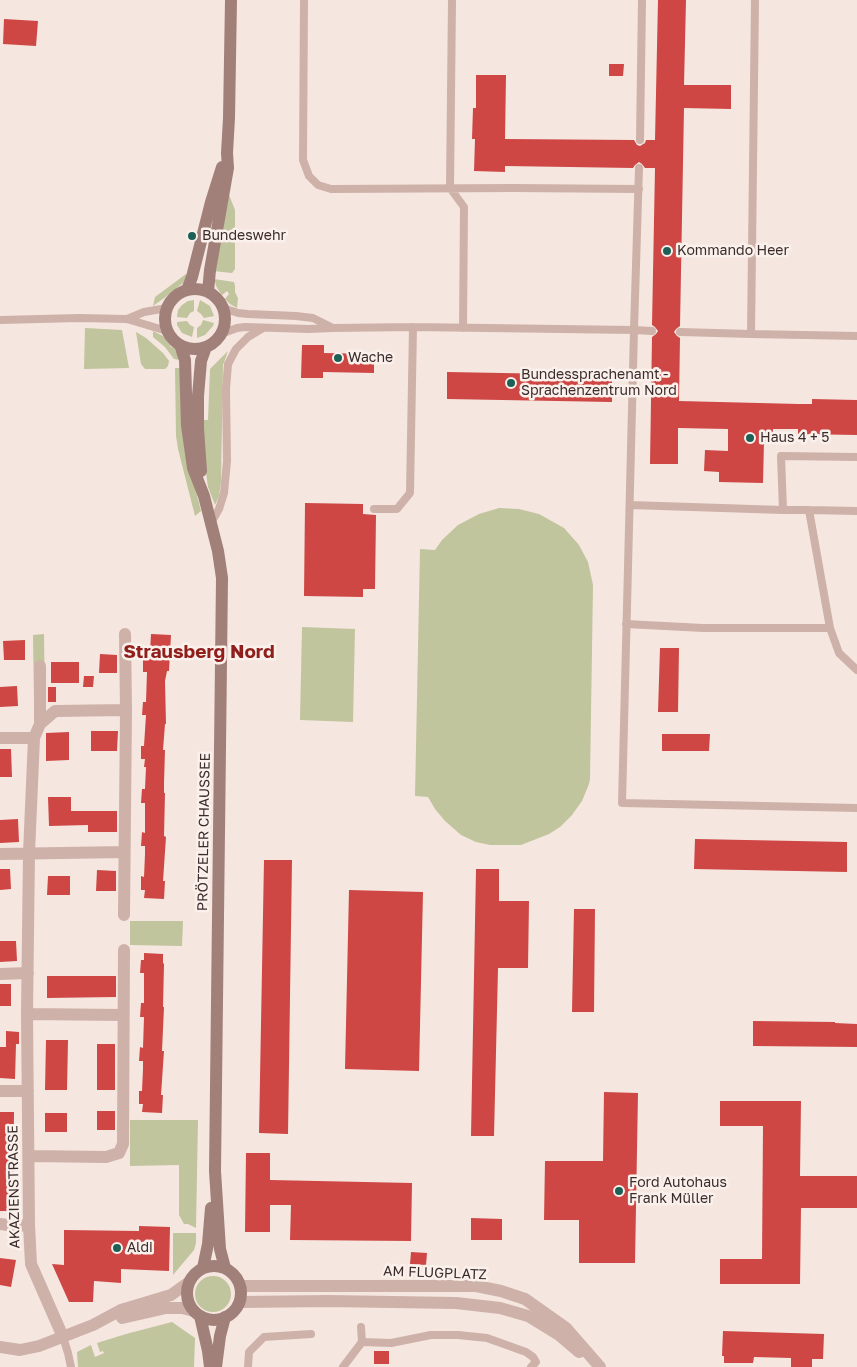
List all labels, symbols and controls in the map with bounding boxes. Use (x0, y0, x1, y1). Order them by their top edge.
place label: Bundeswehr (202, 228, 286, 244)
marker: Bundeswehr (186, 230, 198, 242)
place label: Kommando Heer (677, 243, 789, 259)
marker: Kommando Heer (661, 245, 673, 257)
place label: Wache (348, 350, 393, 366)
marker: Wache (332, 352, 344, 364)
place label: Bundessprachenamt - Sprachenzentrum Nord (521, 367, 677, 400)
marker: Bundessprachenamt - Sprachenzentrum Nord (505, 377, 517, 389)
place label: Haus 4 + 5 (760, 430, 829, 446)
marker: Haus 4 + 5 (744, 432, 756, 444)
district label: Strausberg Nord (123, 641, 275, 663)
street label: PRÖTZELER CHAUSSEE (194, 753, 214, 911)
street label: AKAZIENSTRASSE (5, 1125, 23, 1249)
place label: Ford Autohaus Frank Müller (629, 1175, 727, 1208)
marker: Ford Autohaus Frank Müller (613, 1185, 625, 1197)
place label: Aldi (127, 1240, 153, 1256)
marker: Aldi (111, 1242, 123, 1254)
street label: AM FLUGPLATZ (383, 1263, 487, 1283)

